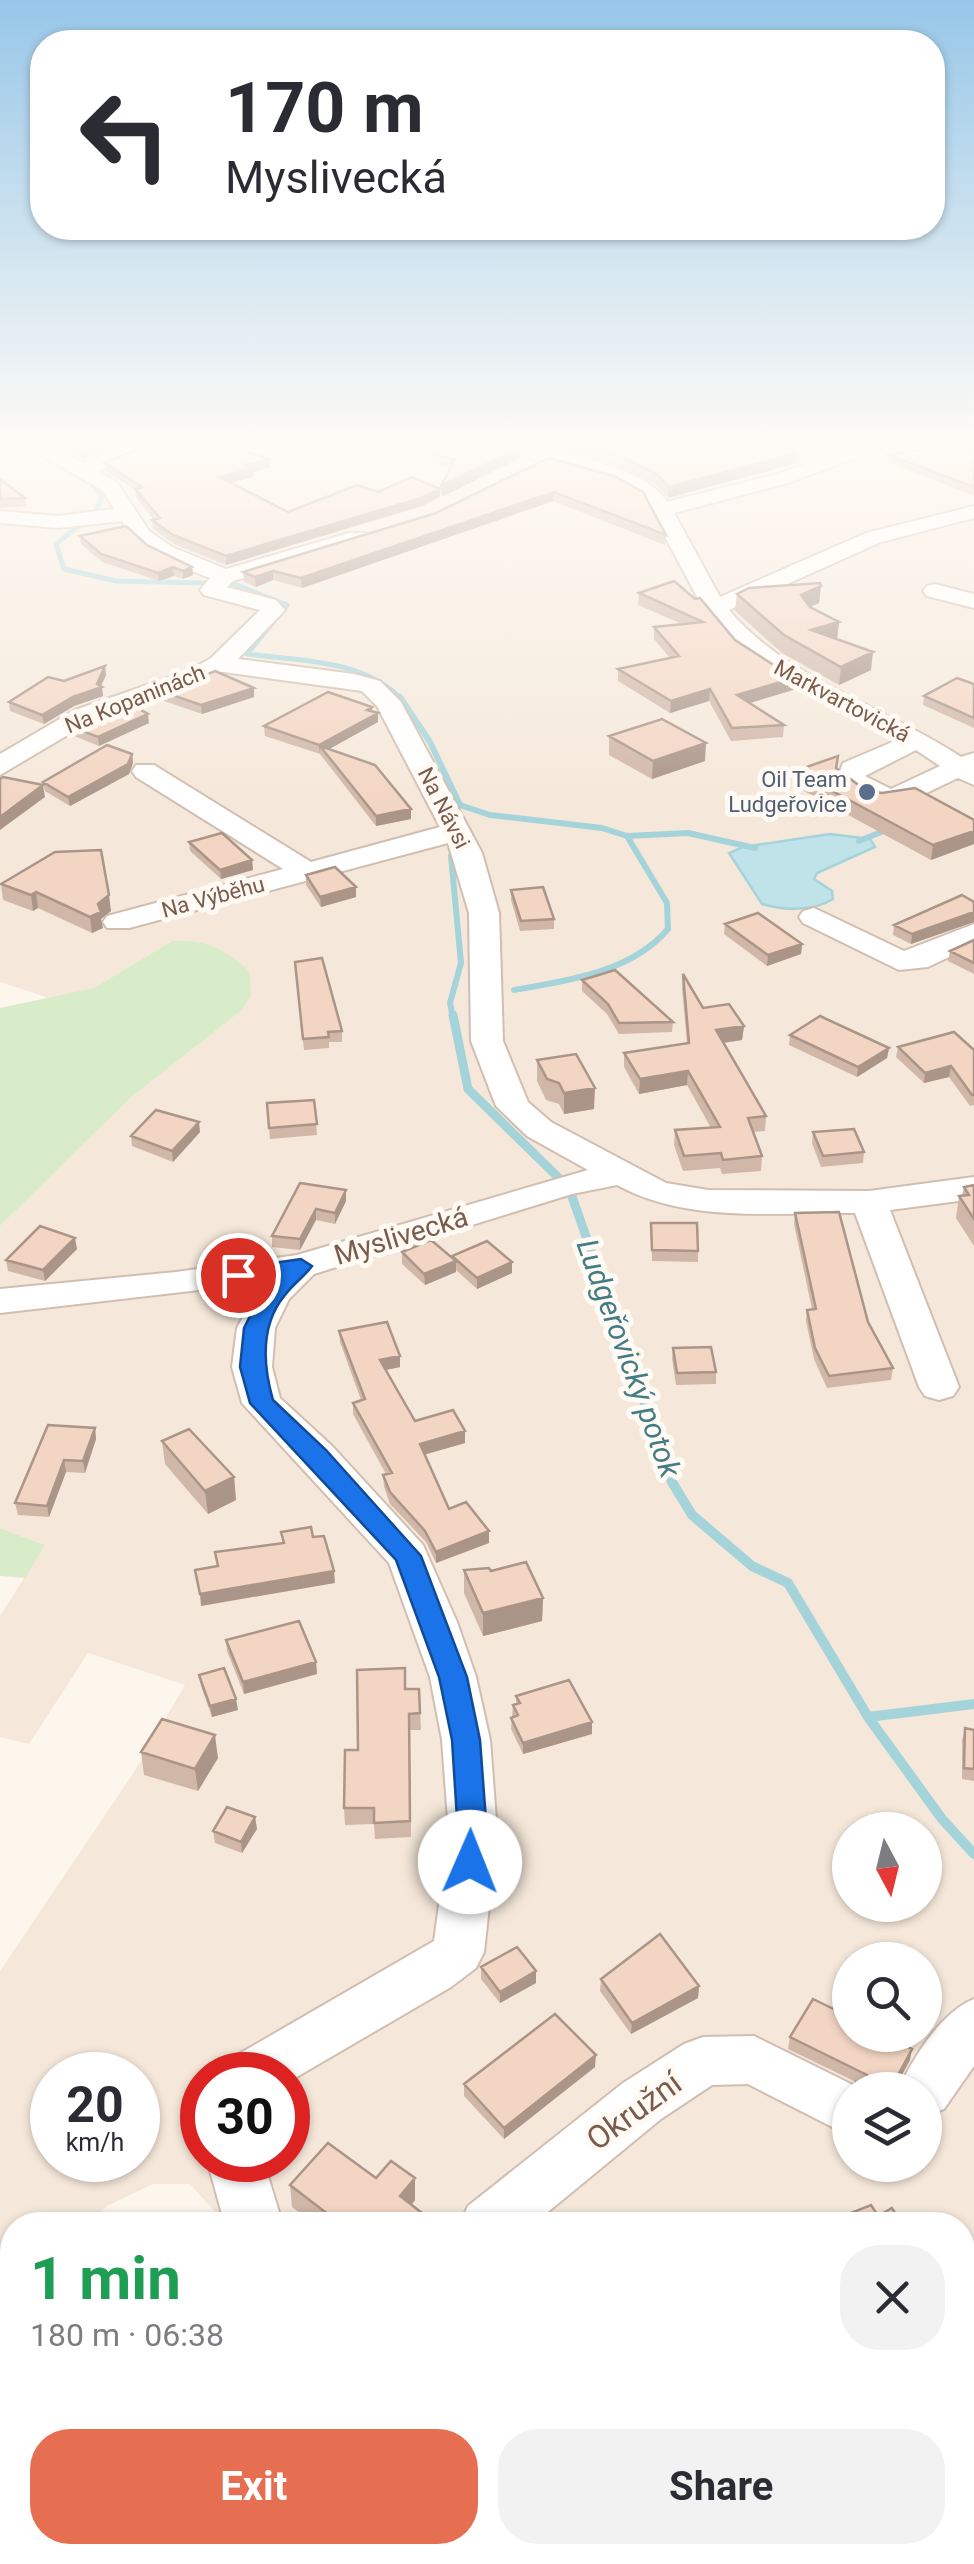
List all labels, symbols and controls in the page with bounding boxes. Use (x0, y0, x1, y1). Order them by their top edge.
text: 170 m (225, 67, 424, 149)
icon: left (60, 70, 190, 200)
text: Myslivecká (225, 151, 447, 204)
street label: Markvartovická (770, 655, 914, 747)
street label: Na Kopaninách (61, 660, 209, 738)
street label: Na Návsi (413, 763, 475, 853)
place label: Oil Team Ludgeřovice (728, 767, 847, 817)
marker: Oil Team Ludgeřovice (856, 781, 878, 803)
street label: Na Výběhu (159, 871, 267, 923)
street label: Myslivecká (330, 1200, 472, 1272)
pin (196, 1233, 281, 1318)
water label: Ludgeřovický potok (570, 1234, 689, 1483)
icon: arrive (211, 1248, 266, 1303)
position arrow (418, 1810, 522, 1914)
north arrow (832, 1812, 942, 1922)
map controls (832, 1812, 942, 2182)
button: search (832, 1942, 942, 2052)
speed limit sign: 30 (180, 2052, 310, 2182)
street label: Okružní (579, 2063, 690, 2158)
button: layers (832, 2072, 942, 2182)
text: 20 (66, 2076, 124, 2134)
text: km/h (66, 2128, 124, 2157)
text: 1 min (30, 2243, 181, 2314)
button: close (840, 2245, 945, 2350)
text: 180 m · 06:38 (30, 2316, 224, 2354)
button: Exit (30, 2429, 478, 2544)
button: Share (498, 2429, 945, 2544)

